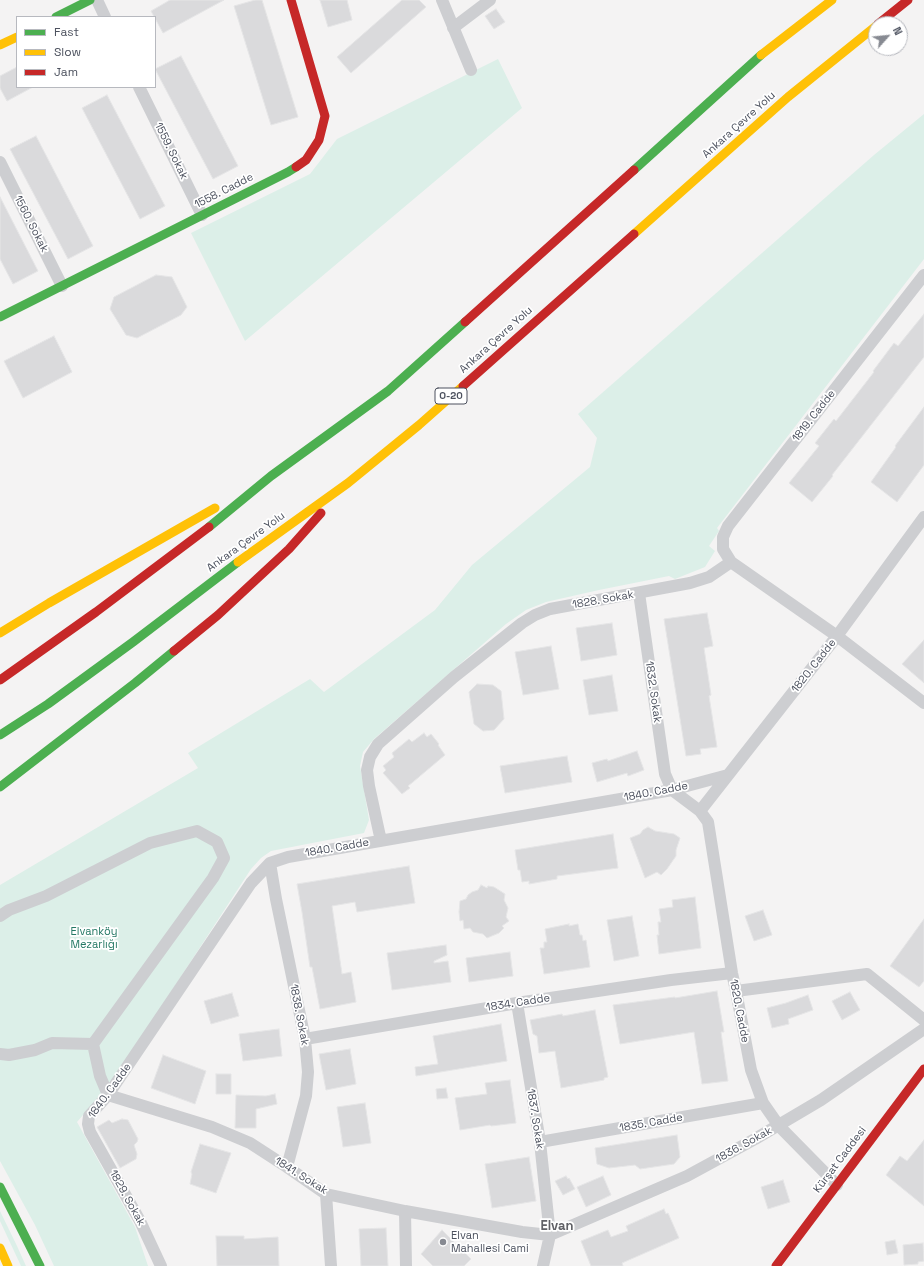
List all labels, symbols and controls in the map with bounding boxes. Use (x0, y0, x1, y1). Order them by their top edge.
legend (16, 16, 156, 88)
north arrow (868, 16, 908, 56)
text: Fast (54, 24, 79, 40)
text: N (890, 25, 906, 37)
text: Slow (54, 44, 81, 60)
text: Jam (54, 64, 78, 80)
street label: Ankara Çevre Yolu (700, 89, 778, 161)
street label: 1559. Sokak (152, 120, 190, 182)
street label: 1558. Cadde (192, 171, 256, 211)
street label: 1560. Sokak (11, 193, 51, 255)
street label: Ankara Çevre Yolu (457, 304, 535, 376)
street label: 1819. Cadde (790, 387, 838, 445)
road number: O-20 (435, 388, 467, 404)
street label: Ankara Çevre Yolu (204, 509, 288, 575)
street label: 1828. Sokak (571, 588, 635, 612)
street label: 1820. Cadde (789, 637, 839, 695)
street label: 1832. Sokak (642, 660, 664, 724)
street label: 1840. Cadde (623, 779, 689, 805)
street label: 1840. Cadde (304, 836, 370, 860)
park label: Elvanköy Mezarlığı (70, 925, 118, 951)
street label: 1820. Cadde (726, 978, 752, 1044)
street label: 1838. Sokak (287, 983, 311, 1047)
street label: 1834. Cadde (485, 991, 551, 1015)
street label: 1840. Cadde (86, 1061, 134, 1121)
street label: 1837. Sokak (524, 1088, 546, 1150)
street label: 1835. Cadde (618, 1111, 684, 1135)
street label: 1836. Sokak (714, 1124, 774, 1166)
street label: Kürşat Caddesi (811, 1124, 869, 1196)
street label: 1841. Sokak (272, 1155, 330, 1197)
street label: 1829. Sokak (106, 1168, 148, 1228)
district label: Elvan (540, 1218, 574, 1234)
place label: Elvan Mahallesi Cami (451, 1229, 529, 1255)
marker: Elvan Mahallesi Cami (438, 1237, 448, 1247)

